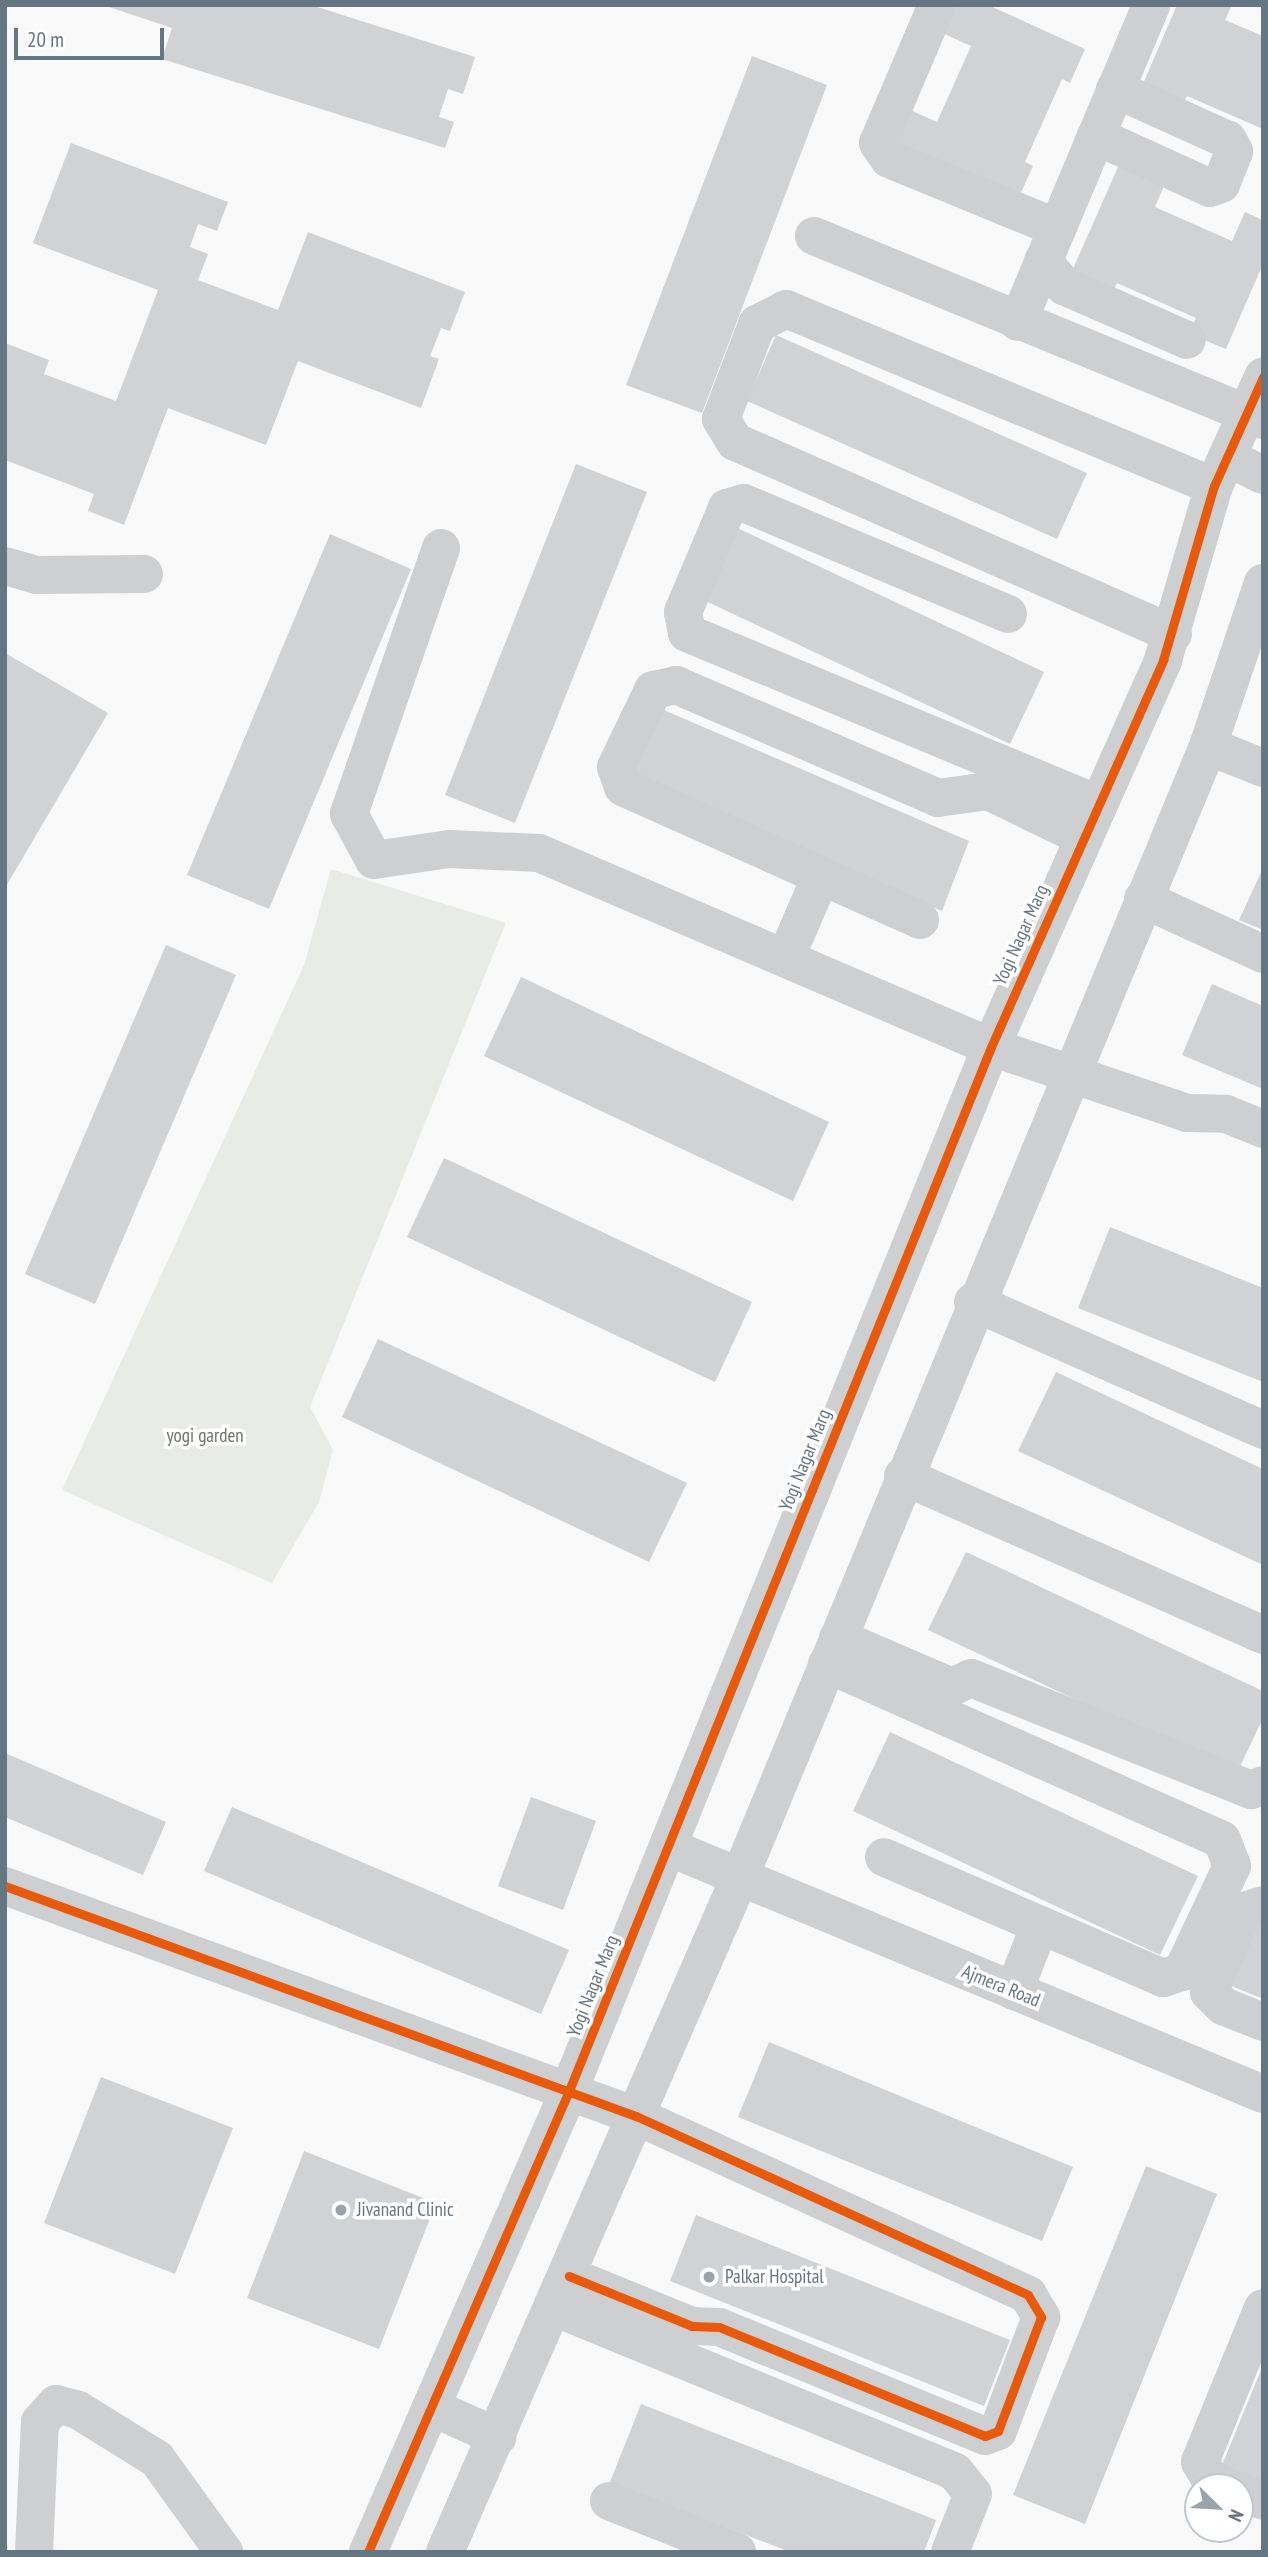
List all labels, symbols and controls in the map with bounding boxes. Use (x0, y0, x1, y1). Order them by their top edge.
scale bar (18, 14, 168, 58)
text: 20 m (27, 26, 64, 53)
street label: Yogi Nagar Marg (989, 881, 1053, 989)
street label: Yogi Nagar Marg (774, 1406, 836, 1514)
park label: yogi garden (166, 1425, 244, 1447)
street label: Yogi Nagar Marg (562, 1932, 624, 2040)
street label: Ajmera Road (958, 1960, 1044, 2012)
place label: Jivanand Clinic (357, 2199, 454, 2221)
marker: Jivanand Clinic (331, 2200, 351, 2220)
place label: Palkar Hospital (725, 2266, 824, 2288)
marker: Palkar Hospital (699, 2267, 719, 2287)
north arrow (1184, 2473, 1254, 2543)
text: N (1223, 2506, 1249, 2525)

